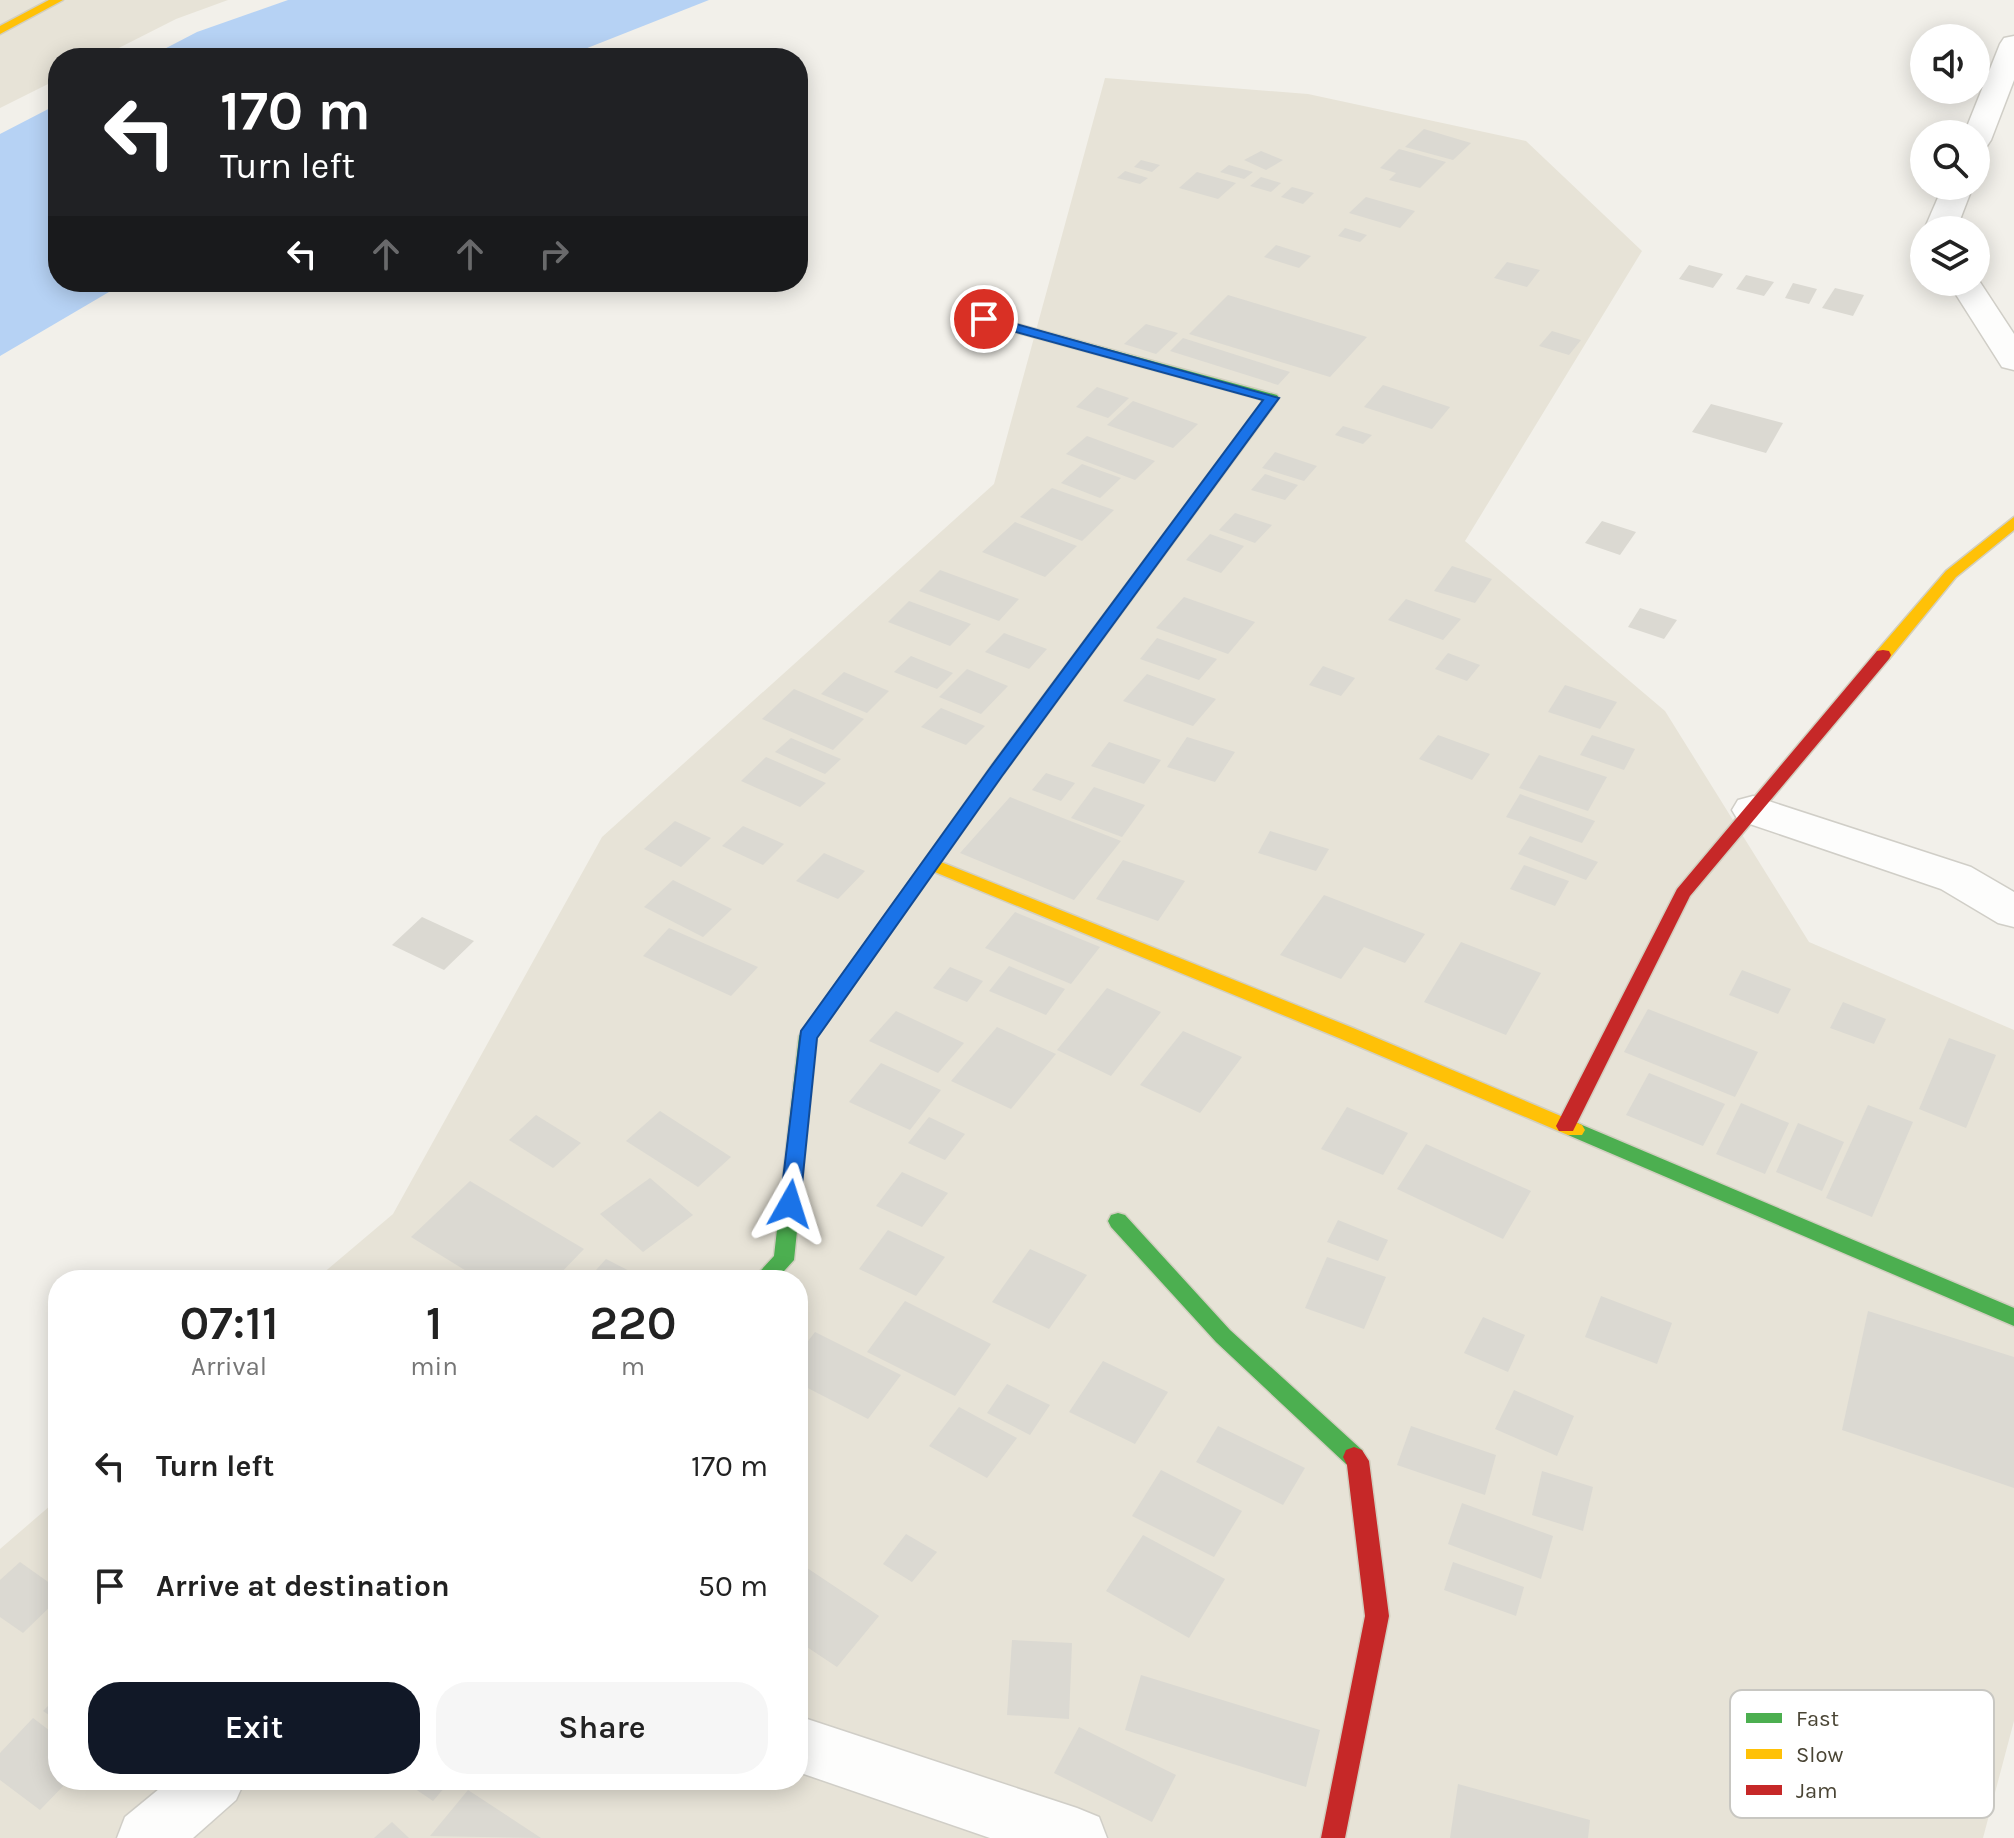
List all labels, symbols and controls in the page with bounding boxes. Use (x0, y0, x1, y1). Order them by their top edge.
map controls (1910, 24, 1990, 296)
button: sound (1910, 24, 1990, 104)
text: 170 m (220, 78, 371, 143)
icon: left (88, 80, 192, 184)
button: search (1910, 120, 1990, 200)
text: Turn left (220, 145, 355, 187)
button: layers (1910, 216, 1990, 296)
icon: left (280, 232, 324, 276)
icon: ahead (364, 232, 408, 276)
icon: ahead (448, 232, 492, 276)
icon: right (532, 232, 576, 276)
pin (950, 285, 1018, 353)
icon: arrive (962, 297, 1006, 341)
position arrow (748, 1162, 832, 1246)
text: 07:11 (179, 1295, 279, 1351)
text: 1 (426, 1295, 442, 1351)
text: 220 (589, 1295, 677, 1351)
text: Arrival (191, 1351, 267, 1382)
text: min (410, 1351, 458, 1382)
text: m (621, 1351, 645, 1382)
icon: left (88, 1444, 132, 1488)
text: Turn left (156, 1448, 274, 1484)
text: 170 m (691, 1448, 768, 1484)
icon: arrive (88, 1564, 132, 1608)
text: Arrive at destination (156, 1568, 450, 1604)
text: 50 m (698, 1568, 768, 1604)
button: Exit (88, 1682, 420, 1774)
button: Share (436, 1682, 768, 1774)
legend (1730, 1690, 1994, 1818)
text: Fast (1796, 1706, 1839, 1732)
text: Slow (1796, 1742, 1843, 1768)
text: Jam (1796, 1778, 1838, 1804)

